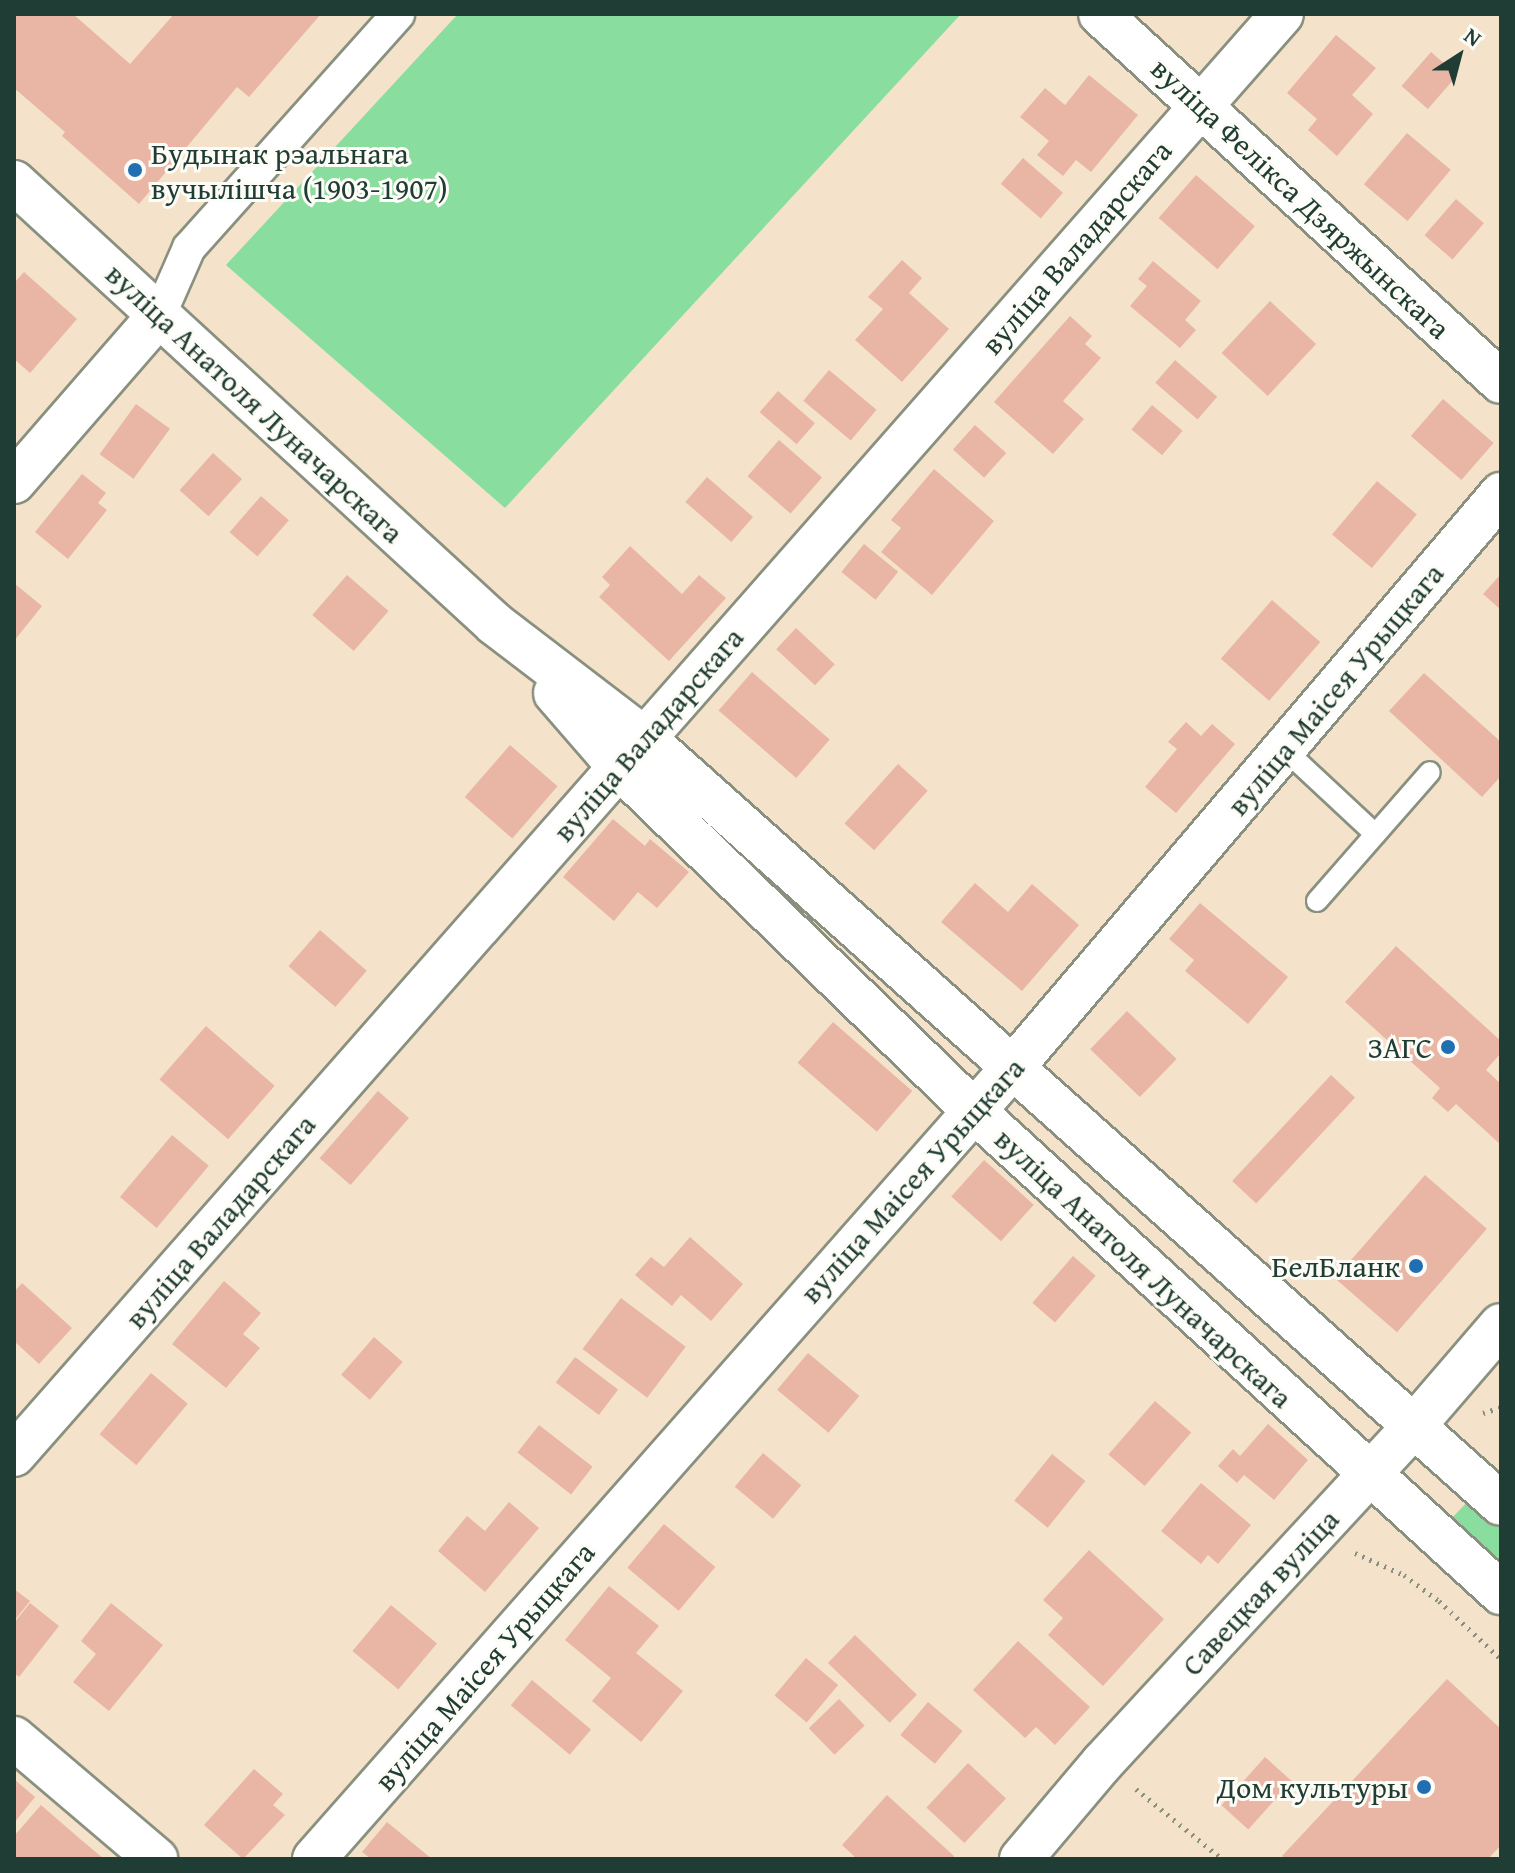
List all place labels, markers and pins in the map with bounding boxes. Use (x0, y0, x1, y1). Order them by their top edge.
place label: Будынак рэальнага вучылішча (1903-1907) (151, 135, 448, 206)
marker: Будынак рэальнага вучылішча (1903-1907) (126, 161, 144, 179)
place label: ЗАГС (1367, 1029, 1432, 1065)
marker: ЗАГС (1439, 1038, 1457, 1056)
place label: БелБланк (1272, 1248, 1400, 1284)
marker: БелБланк (1407, 1257, 1425, 1275)
place label: Дом культуры (1217, 1769, 1408, 1805)
marker: Дом культуры (1415, 1778, 1433, 1796)

